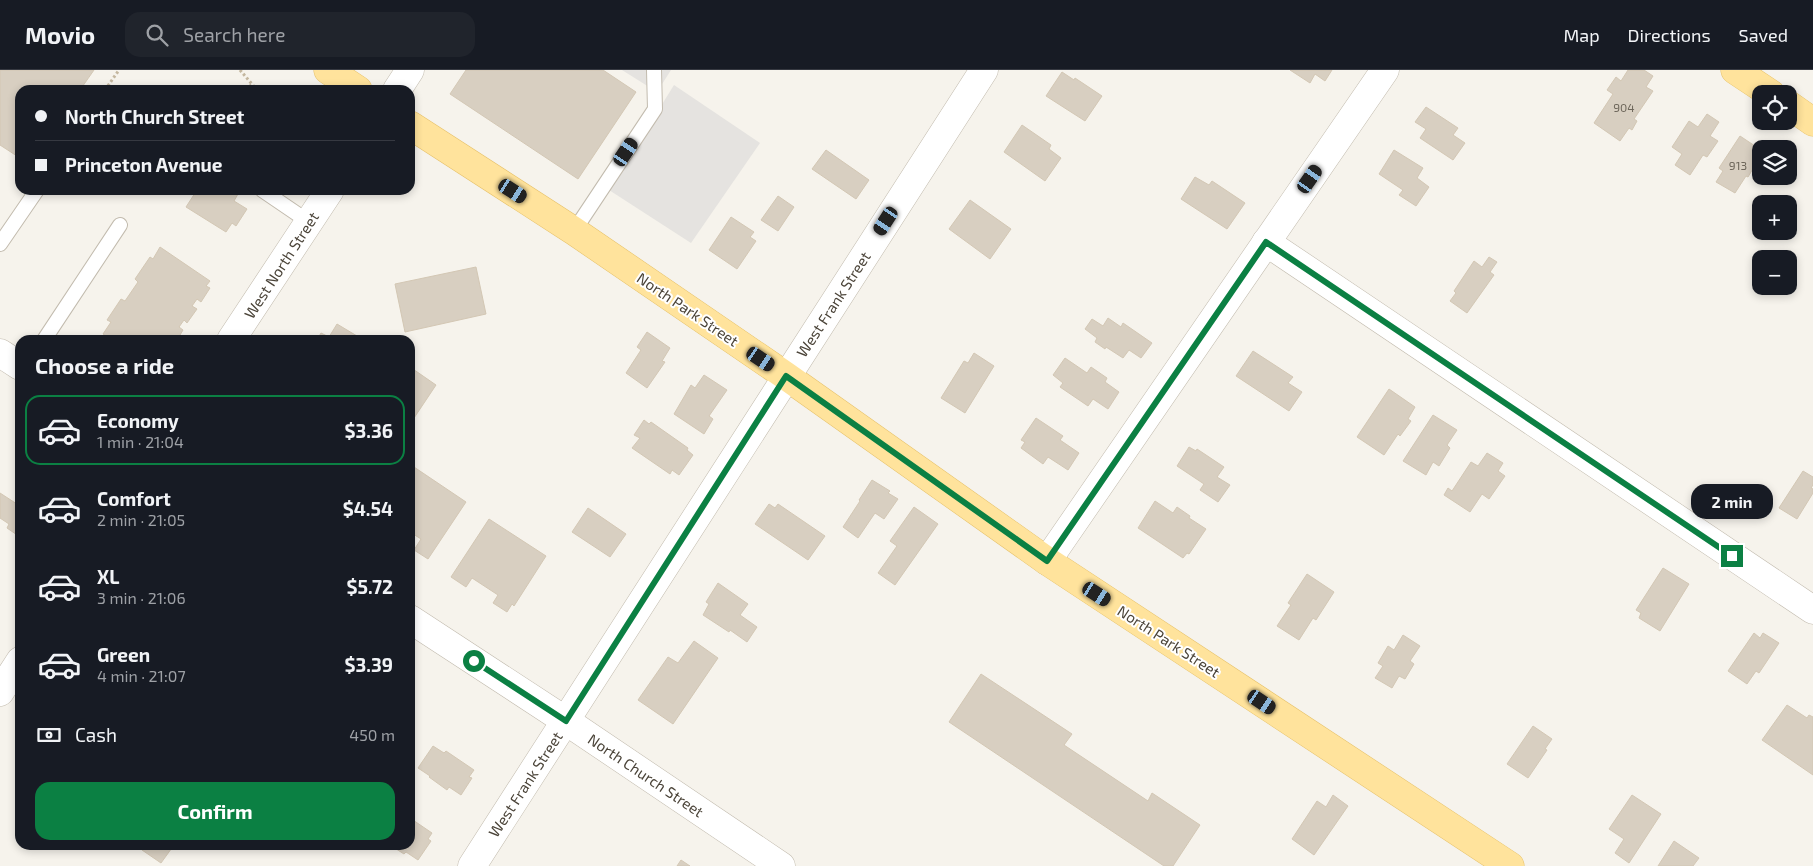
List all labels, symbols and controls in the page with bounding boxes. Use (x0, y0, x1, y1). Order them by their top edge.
search box (125, 12, 475, 57)
text: Movio (25, 20, 95, 49)
icon: search (143, 21, 171, 49)
text: Search here (183, 23, 285, 46)
text: Map (1563, 24, 1600, 46)
text: Directions (1628, 24, 1711, 46)
text: Saved (1739, 24, 1788, 46)
map controls (1752, 85, 1797, 295)
button: locate (1752, 85, 1797, 130)
house number: 904 (1613, 100, 1635, 114)
text: North Church Street (65, 105, 244, 128)
car (611, 135, 640, 169)
button: layers (1752, 140, 1797, 185)
text: Princeton Avenue (65, 153, 223, 176)
house number: 913 (1729, 158, 1747, 172)
car (1295, 162, 1324, 196)
car (496, 177, 529, 205)
button: + (1752, 195, 1797, 240)
car (871, 204, 900, 238)
street label: West North Street (240, 208, 322, 322)
street label: West Frank Street (792, 248, 874, 360)
button: − (1752, 250, 1797, 295)
street label: North Park Street (634, 268, 742, 350)
car (744, 344, 777, 374)
text: Choose a ride (35, 352, 174, 378)
icon: car (37, 408, 82, 453)
text: Economy (97, 409, 179, 432)
text: $3.36 (345, 419, 393, 442)
text: 1 min · 21:04 (97, 432, 184, 451)
callout: 2 min (1691, 484, 1773, 518)
icon: car (37, 486, 82, 531)
text: Comfort (97, 487, 171, 510)
text: 2 min (1712, 492, 1752, 511)
text: $4.54 (343, 497, 393, 520)
text: 2 min · 21:05 (97, 510, 185, 529)
route end (1721, 545, 1743, 567)
icon: car (37, 564, 82, 609)
text: XL (97, 565, 119, 588)
text: $5.72 (346, 575, 393, 598)
car (1080, 580, 1113, 608)
text: 3 min · 21:06 (97, 588, 186, 607)
street label: North Park Street (1114, 601, 1224, 681)
icon: car (37, 642, 82, 687)
text: Green (97, 643, 150, 666)
route start (463, 650, 485, 672)
text: $3.39 (345, 653, 393, 676)
text: 4 min · 21:07 (97, 666, 186, 685)
car (1245, 687, 1278, 717)
icon: cash (35, 721, 63, 749)
text: Cash (75, 723, 117, 746)
text: 450 m (349, 725, 395, 744)
street label: West Frank Street (484, 728, 566, 840)
street label: North Church Street (585, 730, 707, 821)
button: Confirm (35, 782, 395, 840)

